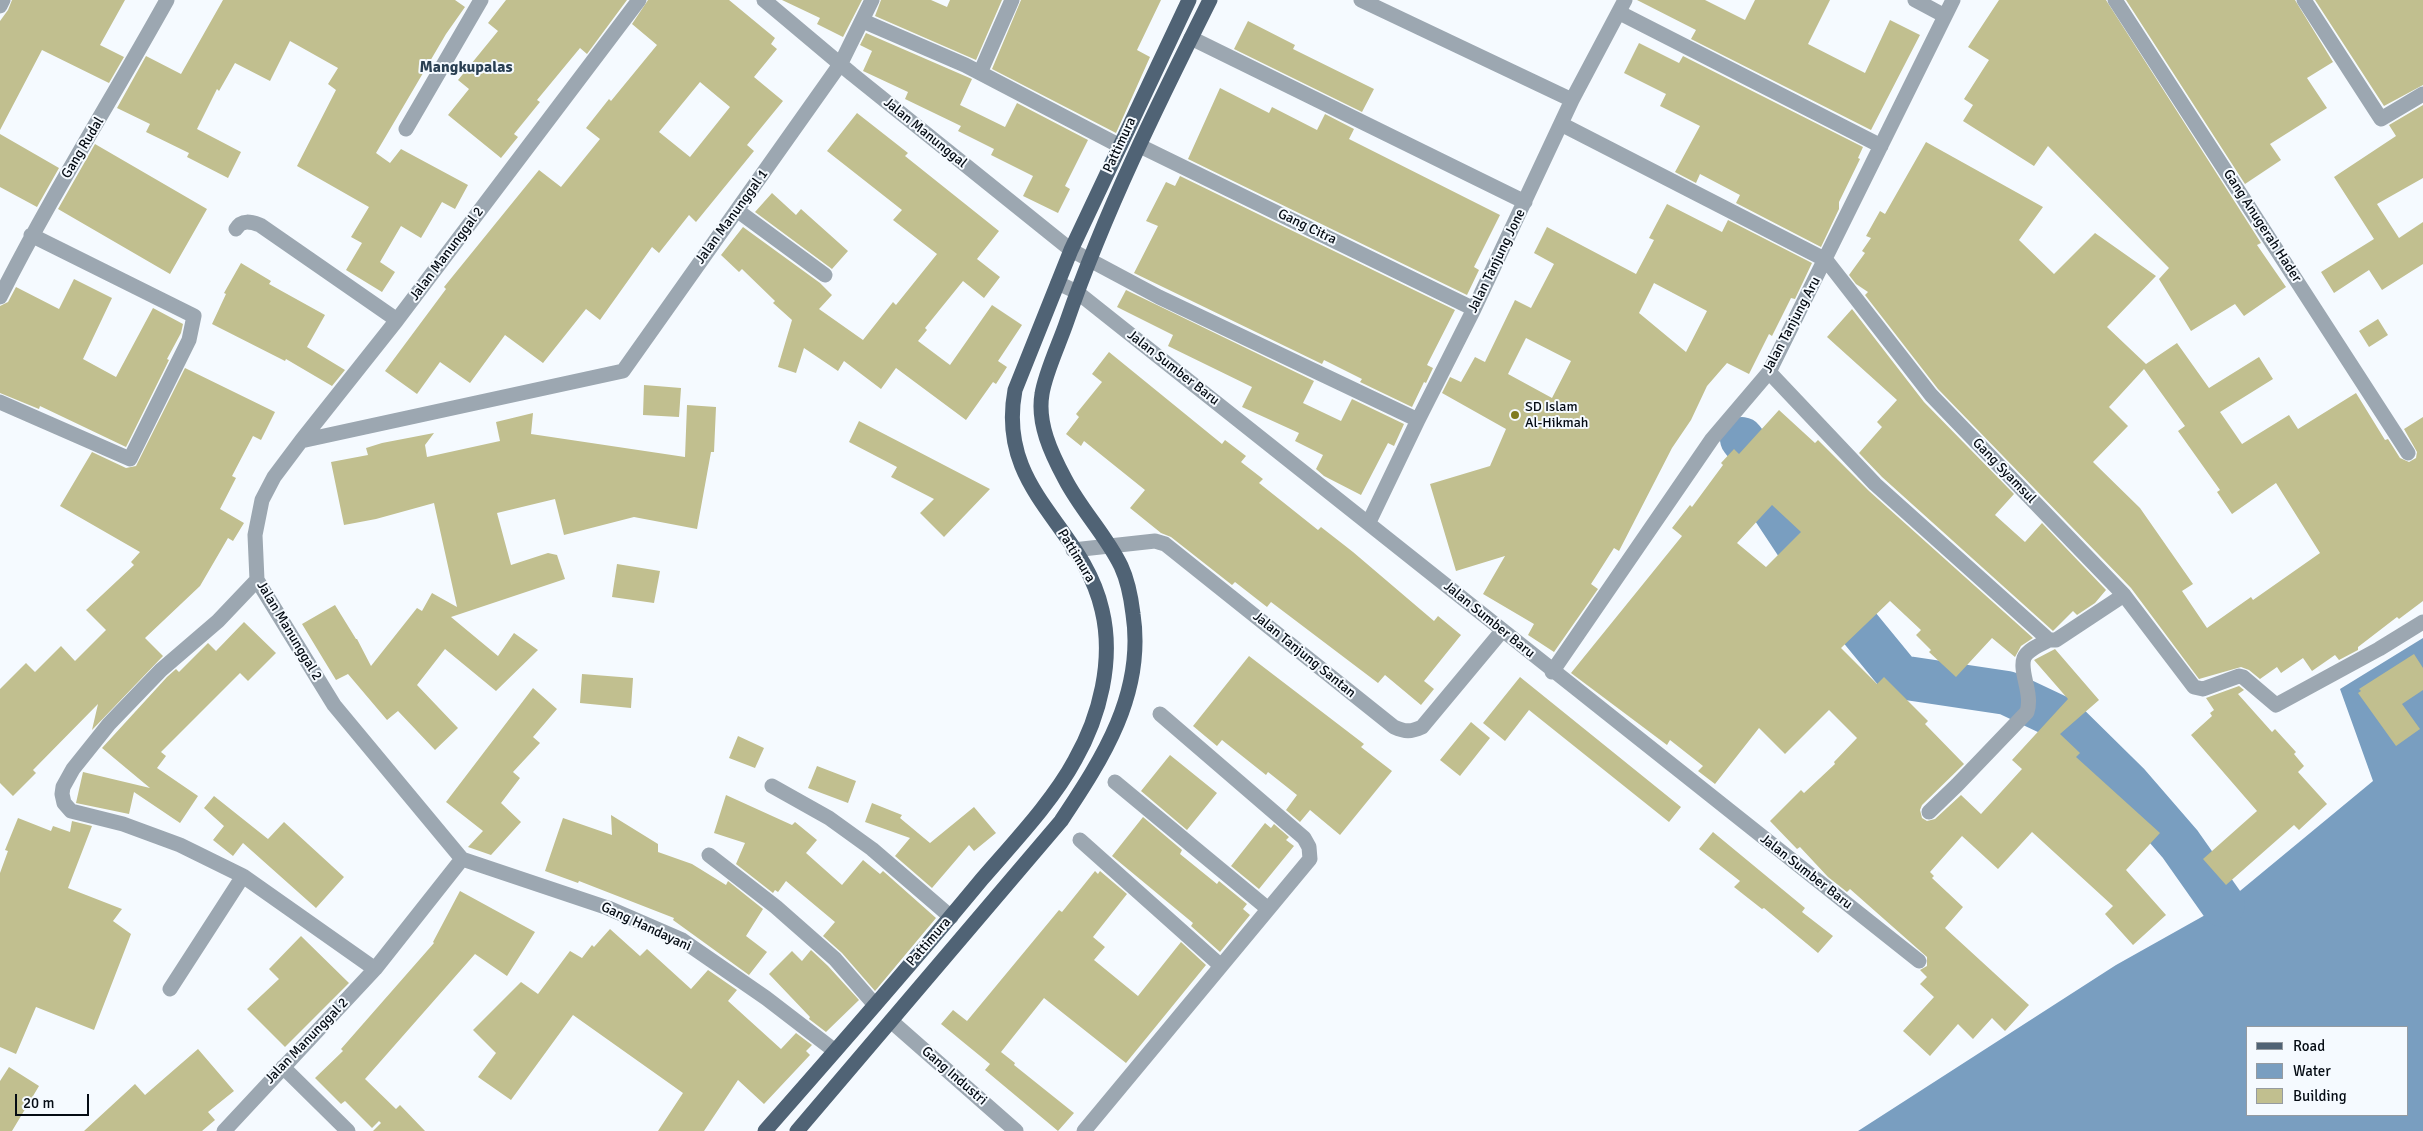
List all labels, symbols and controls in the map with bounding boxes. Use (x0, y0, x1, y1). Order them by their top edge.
district label: Mangkupalas (420, 58, 512, 78)
street label: Jalan Manunggal (880, 94, 970, 172)
street label: Gang Rudal (58, 114, 108, 182)
street label: Pattimura (1100, 115, 1140, 175)
street label: Jalan Manunggal 1 (692, 166, 772, 268)
street label: Gang Anugerah Hader (2219, 166, 2305, 286)
street label: Jalan Manunggal 2 (406, 204, 488, 304)
street label: Gang Citra (1275, 206, 1339, 248)
street label: Jalan Tanjung Jone (1465, 206, 1529, 316)
street label: Jalan Tanjung Aru (1760, 274, 1824, 376)
street label: Jalan Sumber Baru (1123, 327, 1223, 409)
place label: SD Islam Al-Hikmah (1525, 399, 1588, 432)
marker: SD Islam Al-Hikmah (1509, 409, 1521, 421)
street label: Gang Syamsul (1969, 435, 2039, 507)
street label: Pattimura (1054, 526, 1098, 586)
street label: Jalan Manunggal 2 (253, 578, 325, 684)
street label: Jalan Sumber Baru (1440, 578, 1538, 662)
street label: Jalan Tanjung Santan (1249, 608, 1359, 702)
street label: Jalan Sumber Baru (1756, 831, 1856, 913)
street label: Gang Handayani (598, 899, 694, 955)
street label: Pattimura (903, 914, 955, 970)
street label: Jalan Manunggal 2 (262, 995, 352, 1087)
legend (2246, 1026, 2408, 1116)
text: Road (2293, 1037, 2325, 1055)
street label: Gang Industri (918, 1043, 990, 1109)
text: Water (2293, 1062, 2331, 1080)
scale bar (18, 1084, 91, 1116)
text: Building (2293, 1087, 2347, 1105)
text: 20 m (23, 1094, 54, 1112)

